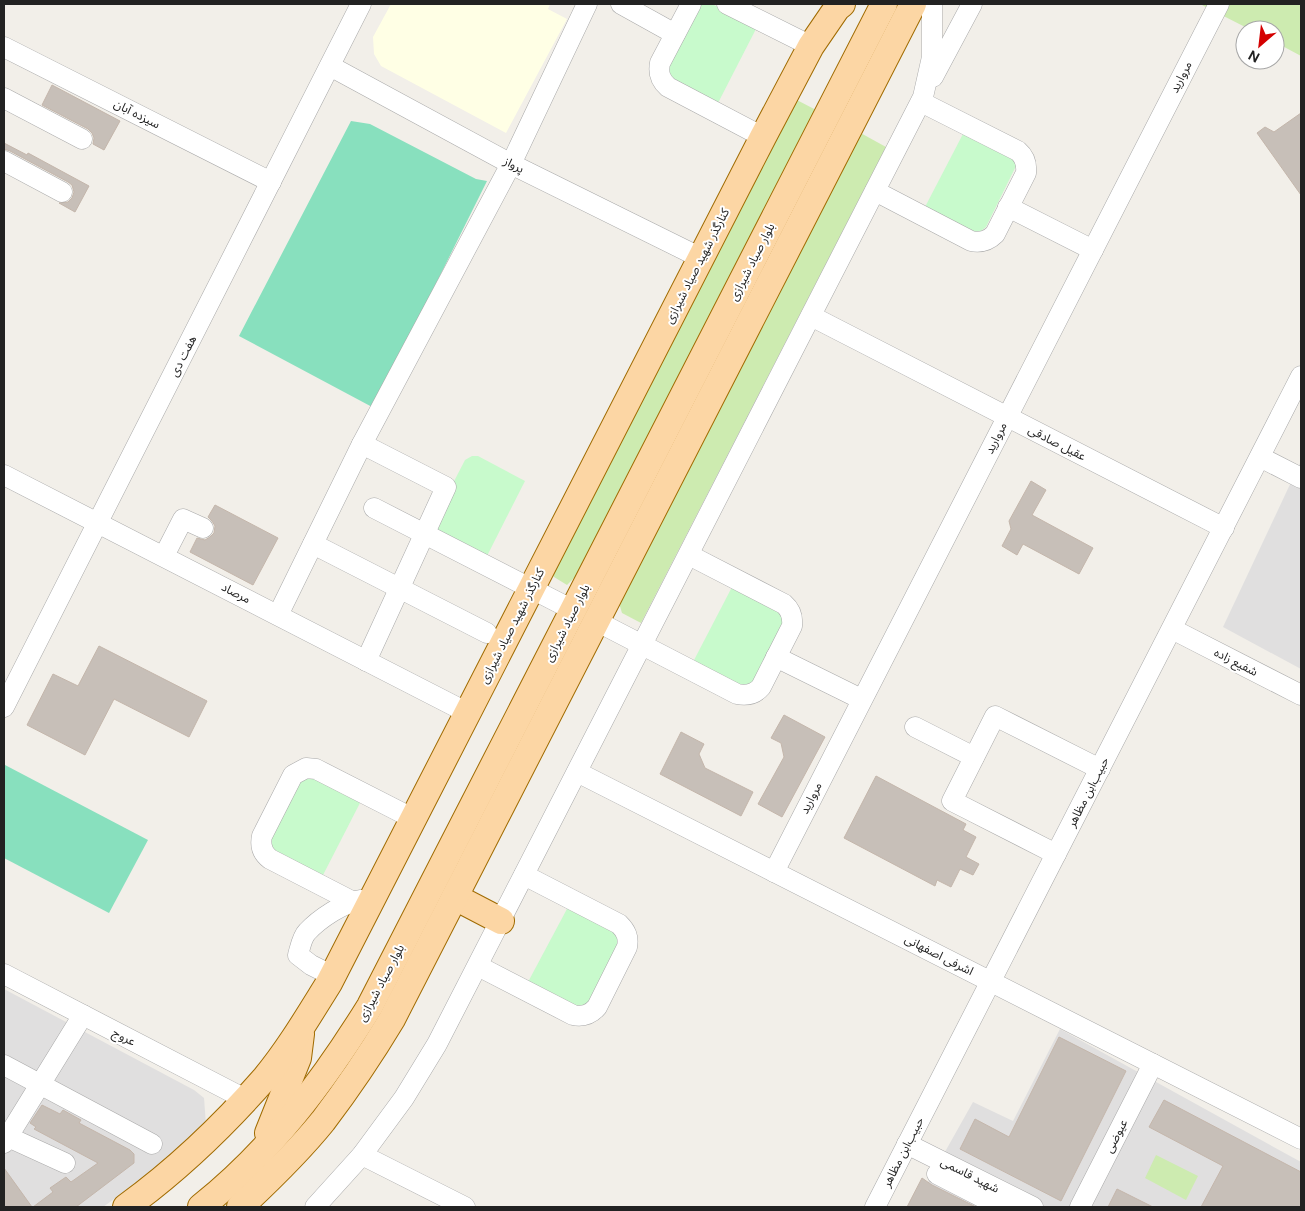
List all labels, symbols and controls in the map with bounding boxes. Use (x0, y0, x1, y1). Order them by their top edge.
north arrow (1235, 20, 1285, 70)
text: N (1245, 46, 1263, 67)
street label: مروارید (1166, 59, 1196, 95)
street label: سیزده آبان (111, 96, 163, 132)
street label: پرواز (500, 153, 527, 177)
street label: کنارگذر شهید صیاد شیرازی (661, 205, 734, 326)
street label: بلوار صیاد شیرازی (725, 220, 779, 304)
street label: هفت دی (166, 333, 200, 379)
street label: مروارید (981, 420, 1011, 456)
street label: عقیل صادقی (1025, 422, 1089, 464)
street label: کنارگذر شهید صیاد شیرازی (476, 565, 549, 686)
street label: مرصاد (219, 579, 253, 607)
street label: بلوار صیاد شیرازی (540, 581, 594, 665)
street label: شفیع زاده (1211, 644, 1261, 681)
street label: حبیب‌ابن مظاهر (1063, 754, 1113, 831)
street label: مروارید (796, 780, 826, 816)
street label: اشرفی اصفهانی (902, 931, 976, 979)
street label: بلوار صیاد شیرازی (354, 942, 408, 1024)
street label: عروج (109, 1024, 138, 1050)
street label: حبیب‌ابن مظاهر (878, 1114, 928, 1191)
street label: عیوضی (1101, 1116, 1131, 1156)
street label: شهید قاسمی (938, 1153, 1002, 1197)

